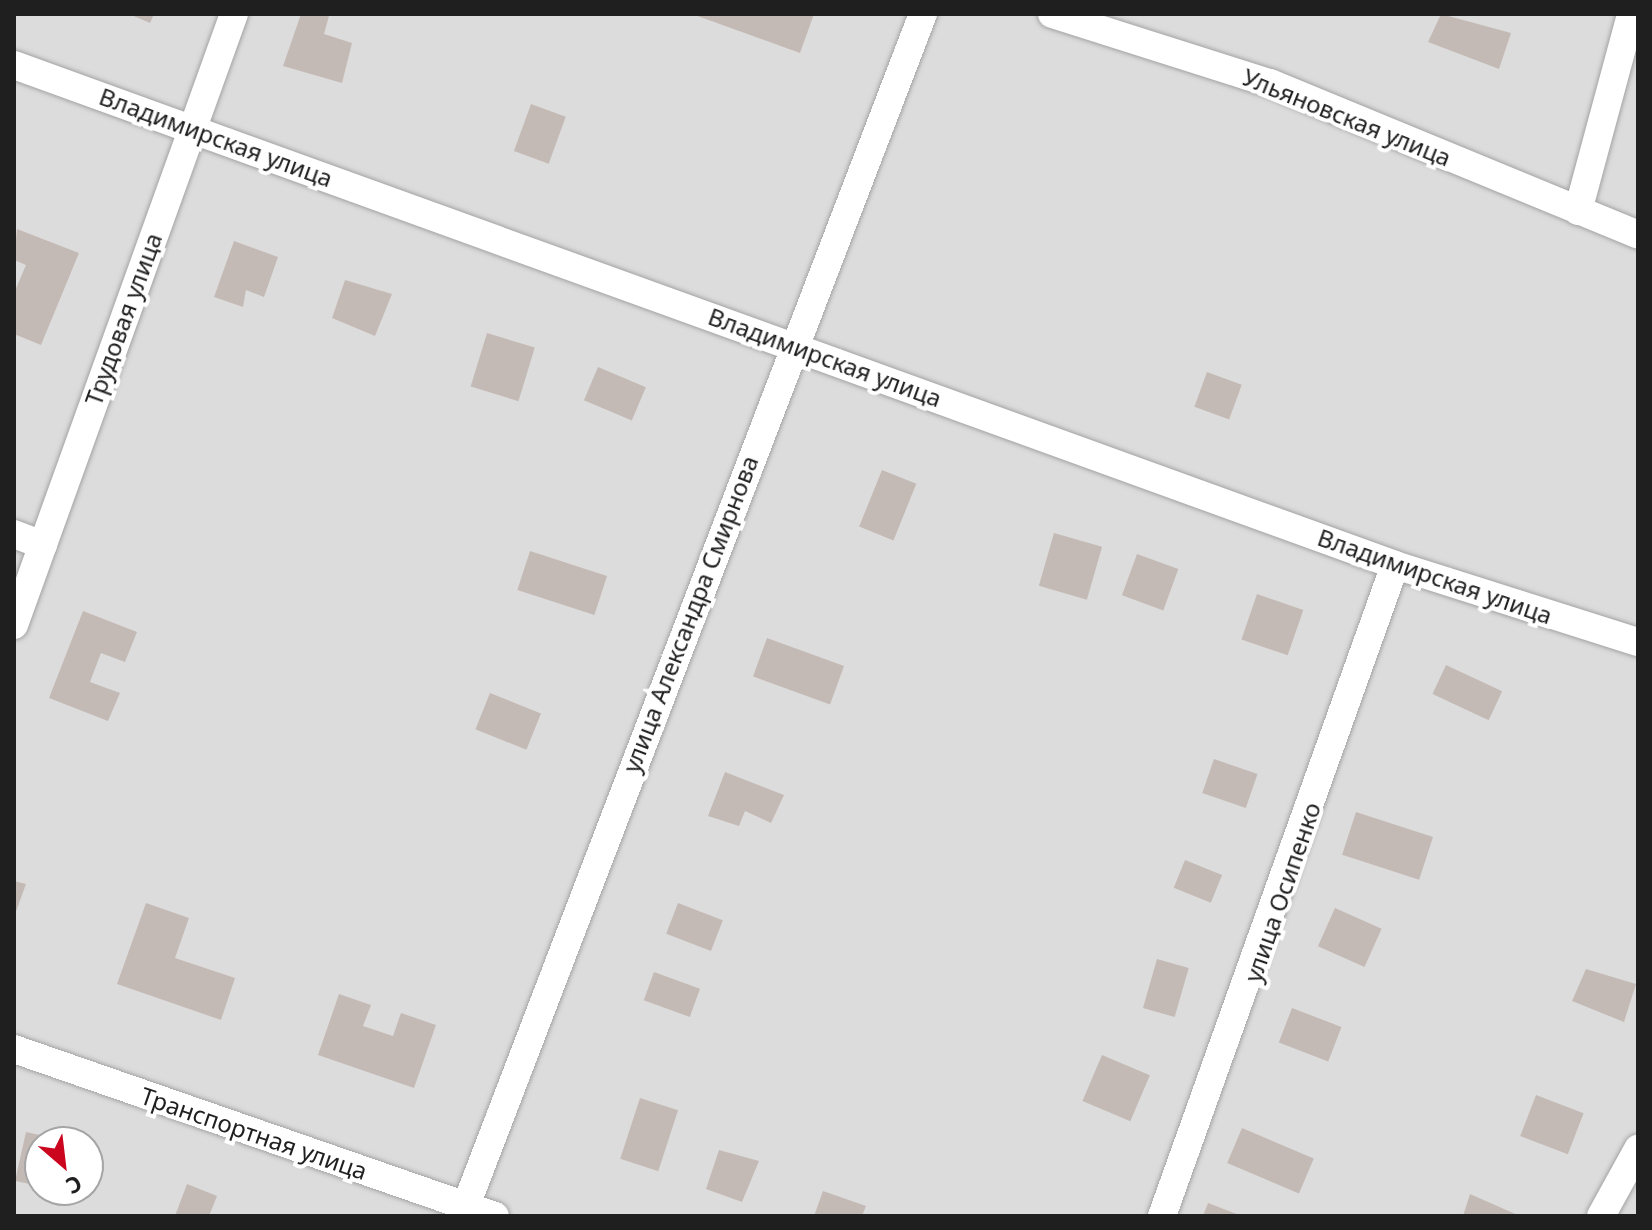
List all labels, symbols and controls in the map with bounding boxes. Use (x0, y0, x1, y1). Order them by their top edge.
street label: Ульяновская улица (1239, 62, 1455, 172)
street label: Владимирская улица (95, 81, 337, 193)
street label: Трудовая улица (78, 229, 168, 409)
street label: Владимирская улица (704, 301, 946, 413)
street label: улица Александра Смирнова (616, 452, 764, 776)
street label: Владимирская улица (1314, 522, 1556, 630)
street label: улица Осипенко (1238, 798, 1326, 986)
street label: Транспортная улица (137, 1081, 371, 1185)
north arrow (24, 1126, 104, 1206)
text: С (61, 1169, 88, 1202)

